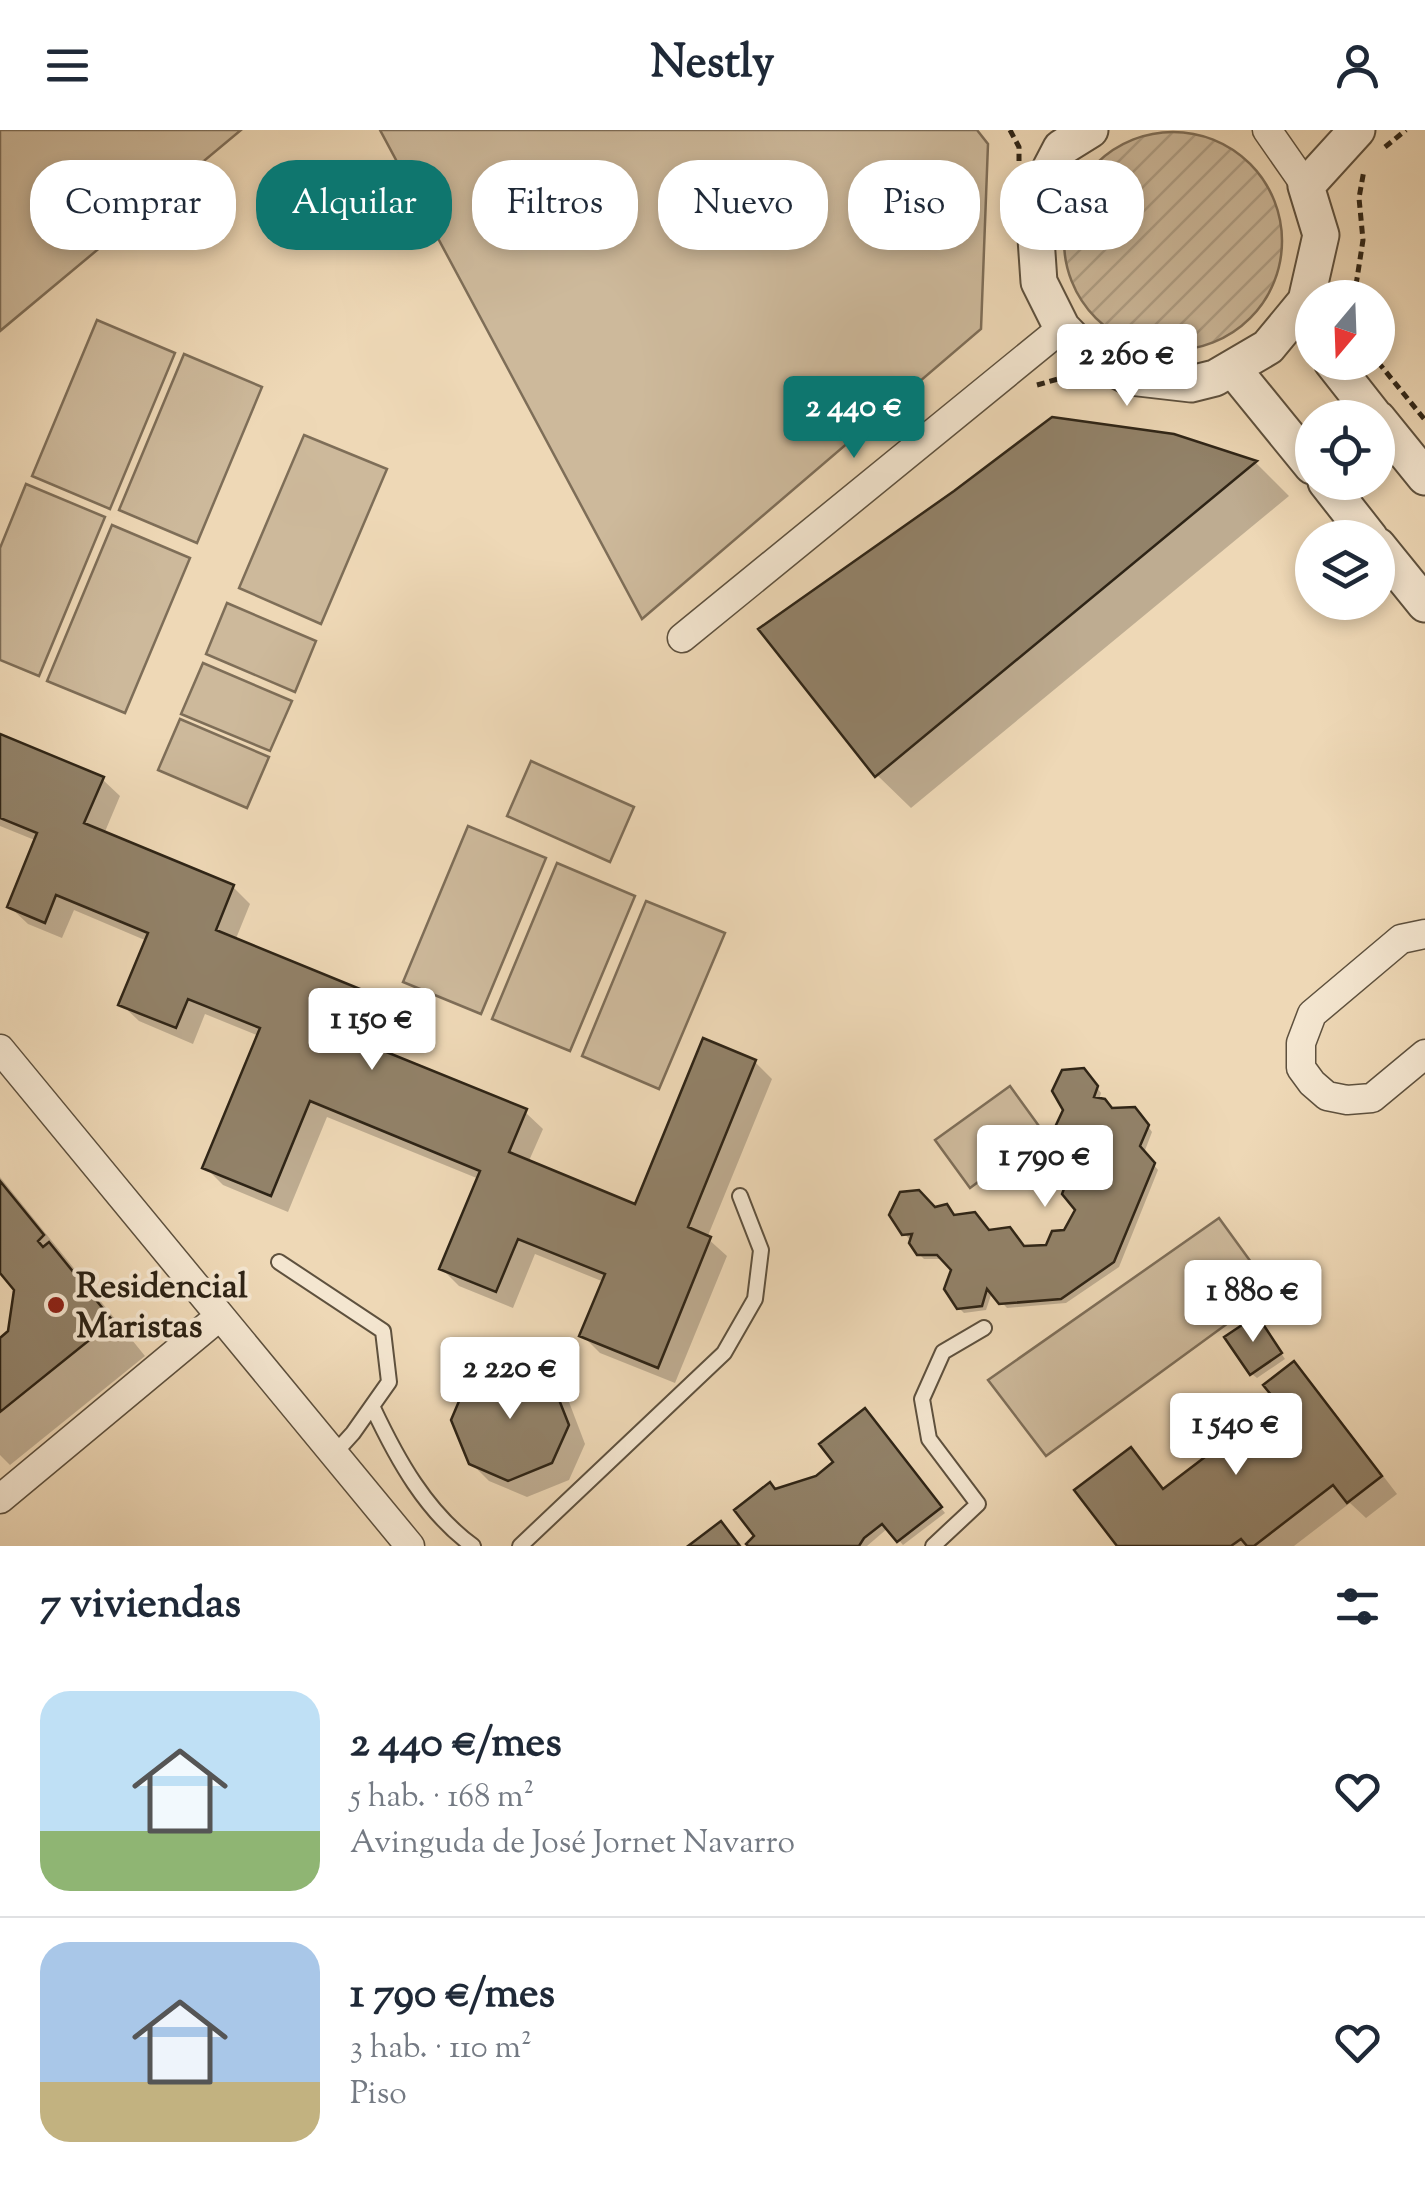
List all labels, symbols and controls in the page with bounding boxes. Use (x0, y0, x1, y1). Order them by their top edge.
text: Nestly (651, 33, 774, 98)
icon: menu (40, 38, 95, 93)
icon: person (1330, 38, 1385, 93)
chip: Comprar (30, 160, 236, 250)
chip: Alquilar (256, 160, 452, 250)
chip: Filtros (472, 160, 638, 250)
chip: Nuevo (658, 160, 828, 250)
chip: Piso (848, 160, 980, 250)
chip: Casa (1000, 160, 1144, 250)
north arrow (1295, 280, 1395, 380)
map controls (1295, 280, 1395, 620)
pin: 2 260 € (1035, 324, 1219, 409)
text: 2 260 € (1079, 333, 1175, 379)
pin: 2 440 € (762, 376, 946, 461)
text: 2 440 € (805, 385, 903, 431)
button: locate (1295, 400, 1395, 500)
button: layers (1295, 520, 1395, 620)
pin: 1 150 € (280, 988, 464, 1073)
text: 1 150 € (331, 997, 413, 1043)
pin: 1 790 € (953, 1125, 1137, 1210)
text: 1 790 € (999, 1134, 1091, 1180)
pin: 1 880 € (1161, 1260, 1345, 1345)
place label: Residencial Maristas (76, 1263, 248, 1354)
text: 1 880 € (1206, 1269, 1300, 1315)
marker: Residencial Maristas (45, 1294, 67, 1316)
pin: 2 220 € (418, 1337, 602, 1422)
text: 2 220 € (462, 1346, 558, 1392)
pin: 1 540 € (1144, 1393, 1328, 1478)
text: 1 540 € (1192, 1402, 1280, 1448)
text: 7 viviendas (40, 1576, 241, 1636)
icon: filters (1330, 1579, 1385, 1634)
text: 2 440 €/mes (350, 1715, 562, 1775)
icon: home (120, 1731, 240, 1851)
icon: heart (1330, 1764, 1385, 1819)
text: 5 hab. · 168 m² (350, 1775, 534, 1821)
text: Avinguda de José Jornet Navarro (350, 1821, 795, 1867)
text: 1 790 €/mes (350, 1966, 555, 2026)
icon: home (120, 1982, 240, 2102)
icon: heart (1330, 2015, 1385, 2070)
text: 3 hab. · 110 m² (350, 2026, 532, 2072)
text: Piso (350, 2072, 407, 2118)

